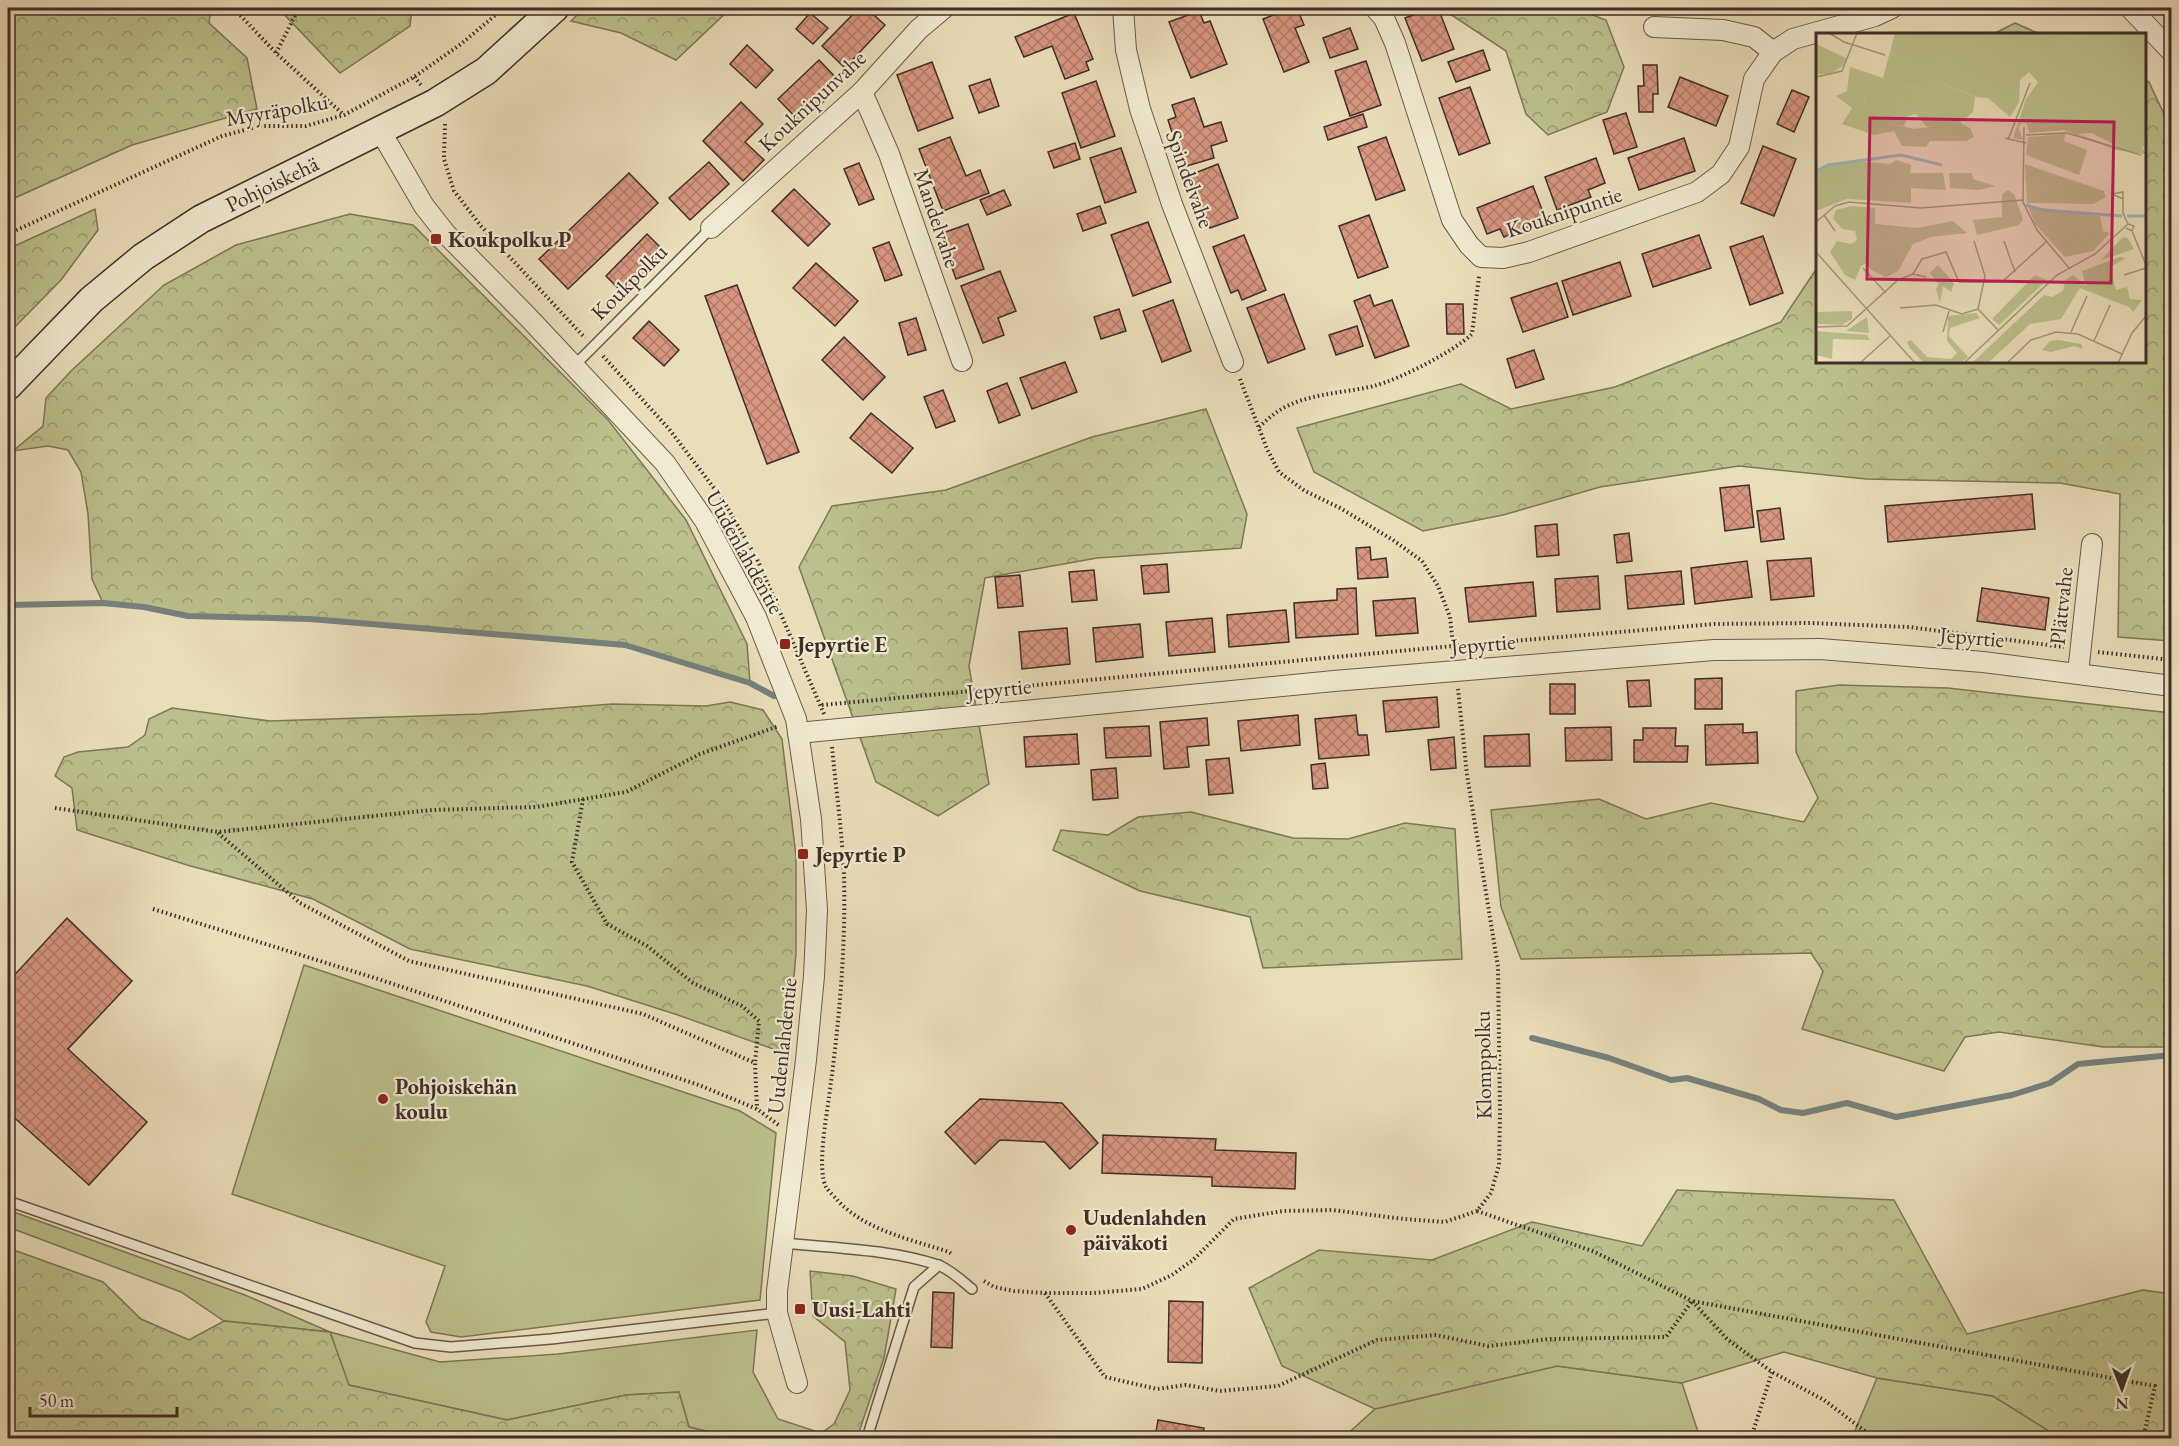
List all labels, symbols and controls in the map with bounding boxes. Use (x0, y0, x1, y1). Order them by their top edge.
inset map (1816, 33, 2146, 363)
street label: Kouknipunvahe (752, 43, 872, 158)
street label: Myyräpolku (224, 87, 331, 133)
street label: Spindelvahe (1159, 126, 1221, 232)
street label: Pohjoiskehä (221, 149, 324, 219)
street label: Mandelvahe (907, 165, 968, 272)
street label: Kouknipuntie (1502, 179, 1626, 244)
place label: Koukpolku P (448, 225, 571, 254)
marker: Koukpolku P (429, 232, 443, 246)
street label: Koukpolku (584, 237, 674, 327)
street label: Uudenlahdentie (699, 485, 791, 619)
street label: Plättvahe (2043, 565, 2080, 646)
street label: Jepyrtie (1936, 620, 2006, 654)
street label: Jepyrtie (1447, 627, 1517, 661)
place label: Jepyrtie E (795, 630, 888, 659)
marker: Jepyrtie E (778, 637, 792, 651)
street label: Jepyrtie (963, 671, 1033, 707)
place label: Jepyrtie P (813, 840, 906, 869)
marker: Jepyrtie P (796, 847, 810, 861)
street label: Uudenlahdentie (760, 976, 804, 1116)
street label: Klomppolku (1468, 1010, 1498, 1120)
place label: Pohjoiskehän koulu (395, 1072, 518, 1126)
marker: Pohjoiskehän koulu (376, 1092, 390, 1106)
place label: Uudenlahden päiväkoti (1083, 1203, 1207, 1257)
marker: Uudenlahden päiväkoti (1064, 1223, 1078, 1237)
place label: Uusi-Lahti (812, 1295, 912, 1324)
marker: Uusi-Lahti (793, 1302, 807, 1316)
north arrow (2092, 1359, 2152, 1419)
scale bar (30, 1380, 177, 1418)
text: 50 m (39, 1389, 74, 1412)
text: N (2116, 1393, 2129, 1414)

